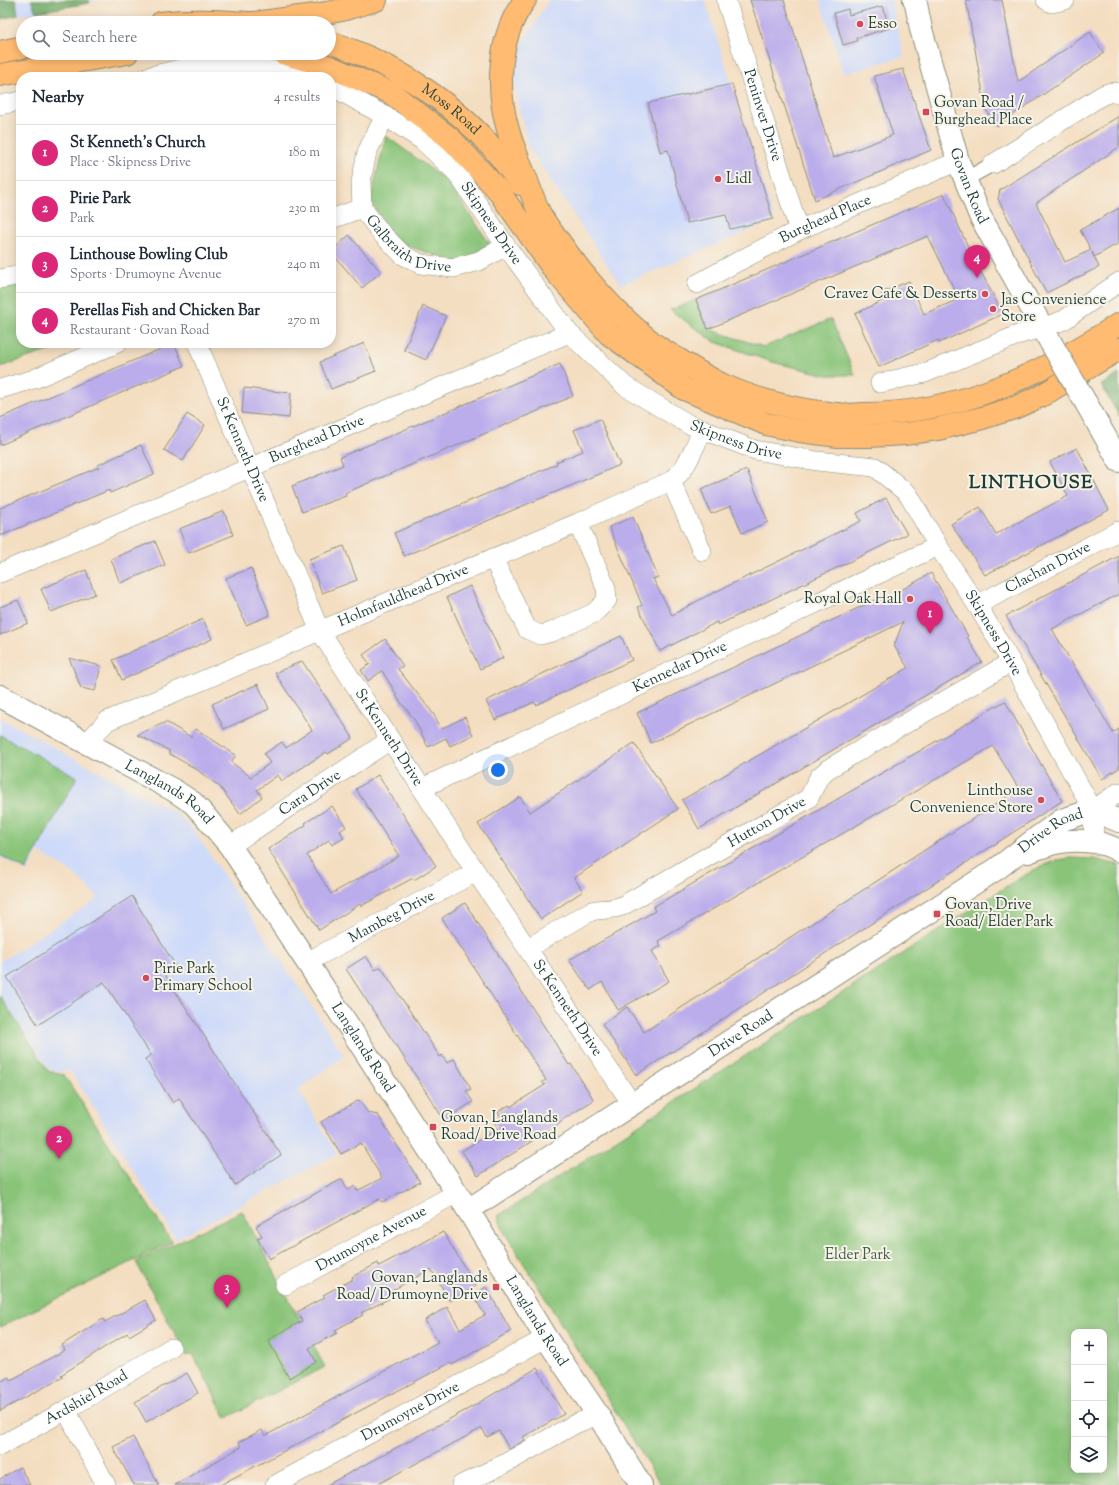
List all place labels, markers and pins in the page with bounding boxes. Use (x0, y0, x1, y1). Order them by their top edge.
place label: Esso (868, 14, 897, 35)
marker: Esso (855, 19, 865, 29)
place label: Govan Road / Burghead Place (934, 93, 1032, 131)
marker: Govan Road / Burghead Place (921, 107, 931, 117)
place label: Lidl (726, 169, 752, 190)
marker: Lidl (713, 174, 723, 184)
pin: 4 (964, 245, 990, 278)
place label: Cravez Cafe & Desserts (824, 284, 977, 305)
marker: Cravez Cafe & Desserts (980, 289, 990, 299)
place label: Jas Convenience Store (1000, 290, 1107, 328)
marker: Jas Convenience Store (988, 304, 998, 314)
place label: Royal Oak Hall (804, 589, 902, 610)
marker: Royal Oak Hall (905, 594, 915, 604)
pin: 1 (917, 601, 943, 634)
place label: Linthouse Convenience Store (910, 781, 1033, 819)
marker: Linthouse Convenience Store (1036, 795, 1046, 805)
place label: Govan, Drive Road/ Elder Park (945, 895, 1054, 933)
marker: Govan, Drive Road/ Elder Park (932, 909, 942, 919)
place label: Pirie Park Primary School (154, 959, 252, 997)
marker: Pirie Park Primary School (141, 973, 151, 983)
place label: Govan, Langlands Road/ Drive Road (441, 1108, 558, 1146)
marker: Govan, Langlands Road/ Drive Road (428, 1122, 438, 1132)
pin: 2 (46, 1126, 72, 1159)
place label: Govan, Langlands Road/ Drumoyne Drive (337, 1268, 488, 1306)
pin: 3 (214, 1275, 240, 1308)
marker: Govan, Langlands Road/ Drumoyne Drive (491, 1282, 501, 1292)

